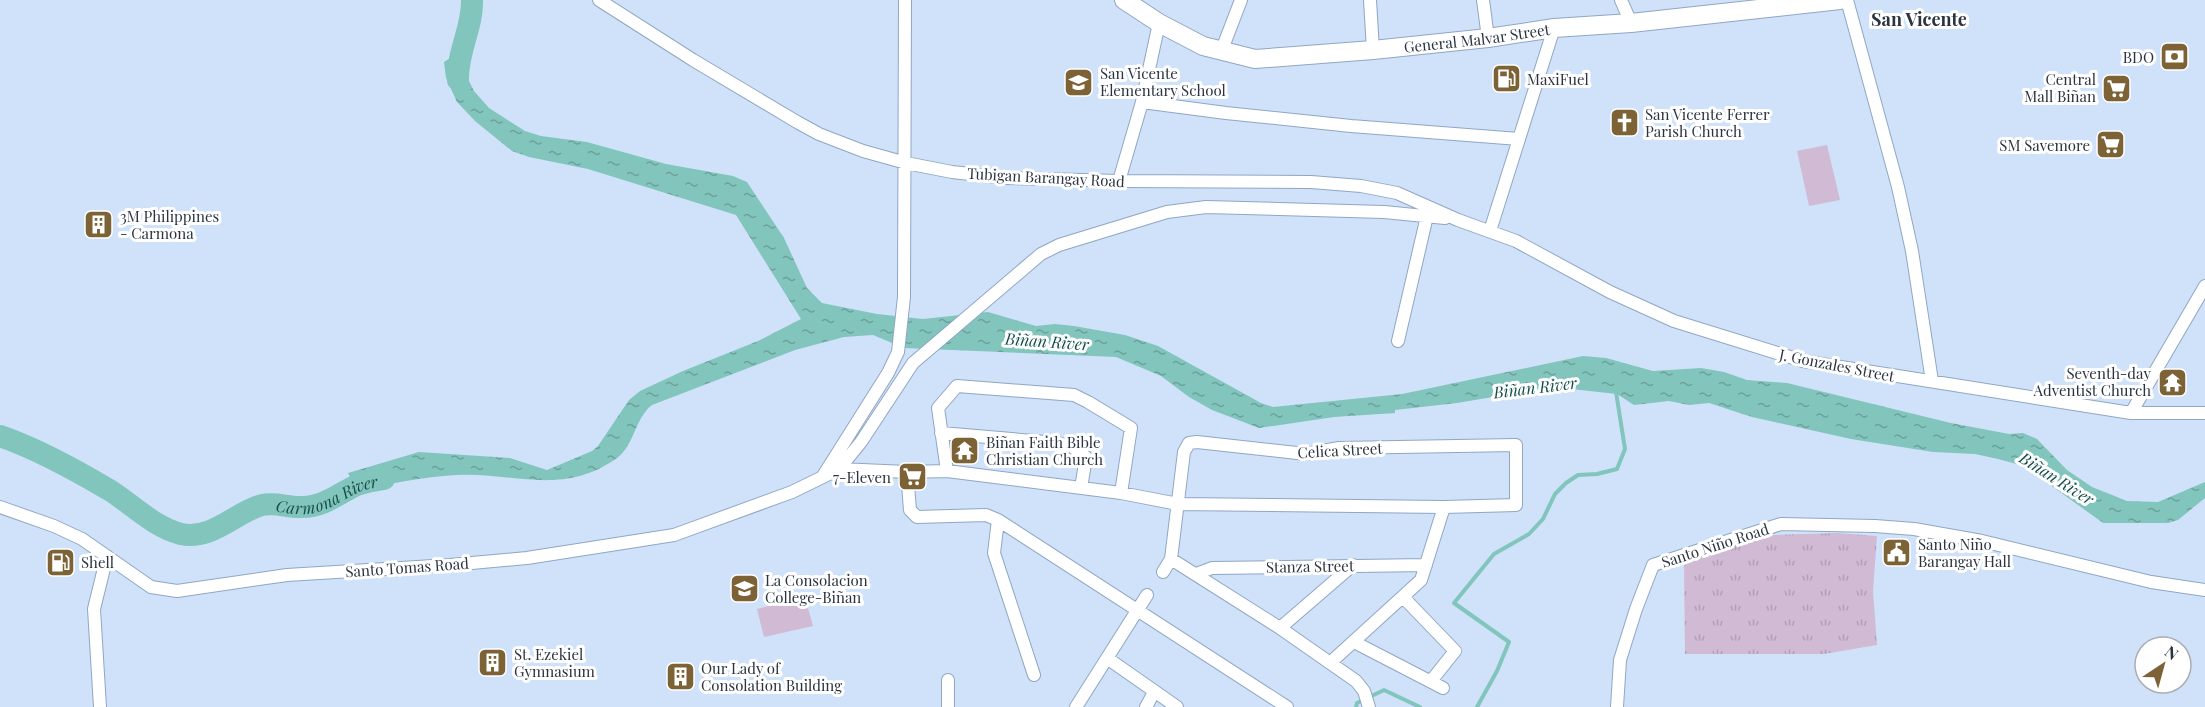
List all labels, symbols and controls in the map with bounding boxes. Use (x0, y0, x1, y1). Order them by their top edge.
district label: San Vicente (1871, 7, 1967, 31)
street label: General Malvar Street (1403, 19, 1552, 57)
bank icon: BDO (2159, 41, 2191, 73)
place label: BDO (2123, 47, 2154, 67)
place label: San Vicente Elementary School (1100, 63, 1226, 100)
fuel station icon: MaxiFuel (1490, 63, 1522, 95)
school or university icon: San Vicente Elementary School (1063, 66, 1095, 98)
place label: MaxiFuel (1527, 69, 1589, 89)
place label: Central Mall Biñan (2024, 69, 2096, 106)
supermarket icon: Central Mall Biñan (2101, 72, 2133, 104)
place label: San Vicente Ferrer Parish Church (1645, 104, 1770, 141)
church icon: San Vicente Ferrer Parish Church (1608, 107, 1640, 139)
supermarket icon: SM Savemore (2095, 129, 2127, 161)
place label: SM Savemore (1999, 135, 2090, 155)
street label: Tubigan Barangay Road (967, 163, 1126, 191)
place label: 3M Philippines - Carmona (120, 206, 219, 243)
building icon: 3M Philippines - Carmona (83, 209, 115, 241)
water label: Biñan River (1004, 328, 1091, 354)
street label: J. Gonzales Street (1777, 344, 1897, 386)
place label: Seventh-day Adventist Church (2033, 363, 2151, 400)
temple icon: Seventh-day Adventist Church (2156, 366, 2188, 398)
water label: Biñan River (1491, 371, 1579, 403)
place label: Biñan Faith Bible Christian Church (986, 432, 1103, 469)
temple icon: Biñan Faith Bible Christian Church (949, 435, 981, 467)
street label: Celica Street (1297, 438, 1384, 462)
water label: Biñan River (2015, 446, 2099, 510)
supermarket icon: 7-Eleven (896, 461, 928, 493)
place label: 7-Eleven (833, 467, 891, 487)
water label: Carmona River (275, 470, 380, 518)
street label: Santo Niño Road (1659, 518, 1771, 572)
place label: Santo Niño Barangay Hall (1918, 534, 2011, 571)
public building icon: Santo Niño Barangay Hall (1881, 537, 1913, 569)
fuel station icon: Shell (44, 546, 76, 578)
place label: Shell (81, 552, 114, 572)
street label: Santo Tomas Road (345, 553, 470, 581)
street label: Stanza Street (1266, 555, 1355, 577)
place label: La Consolacion College-Biñan (765, 570, 868, 607)
school or university icon: La Consolacion College-Biñan (728, 573, 760, 605)
north arrow (2133, 635, 2193, 695)
text: N (2161, 641, 2183, 665)
place label: St. Ezekiel Gymnasium (514, 644, 596, 681)
building icon: St. Ezekiel Gymnasium (477, 647, 509, 679)
place label: Our Lady of Consolation Building (701, 658, 842, 695)
building icon: Our Lady of Consolation Building (664, 661, 696, 693)

